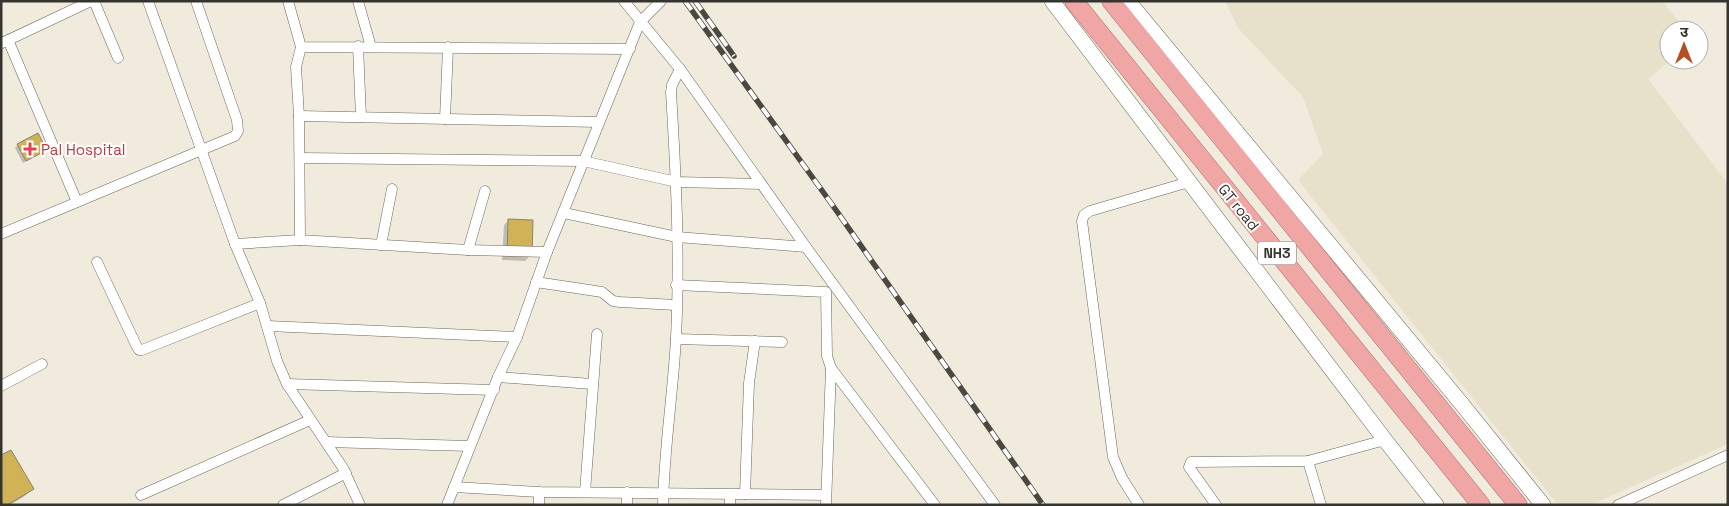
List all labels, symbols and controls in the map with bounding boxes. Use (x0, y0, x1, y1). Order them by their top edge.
north arrow (1659, 20, 1709, 70)
text: उ (1680, 23, 1689, 41)
place label: Pal Hospital (41, 140, 126, 159)
marker: Pal Hospital (23, 142, 37, 156)
street label: GT road (1214, 180, 1264, 234)
road number: NH3 (1258, 242, 1296, 264)

